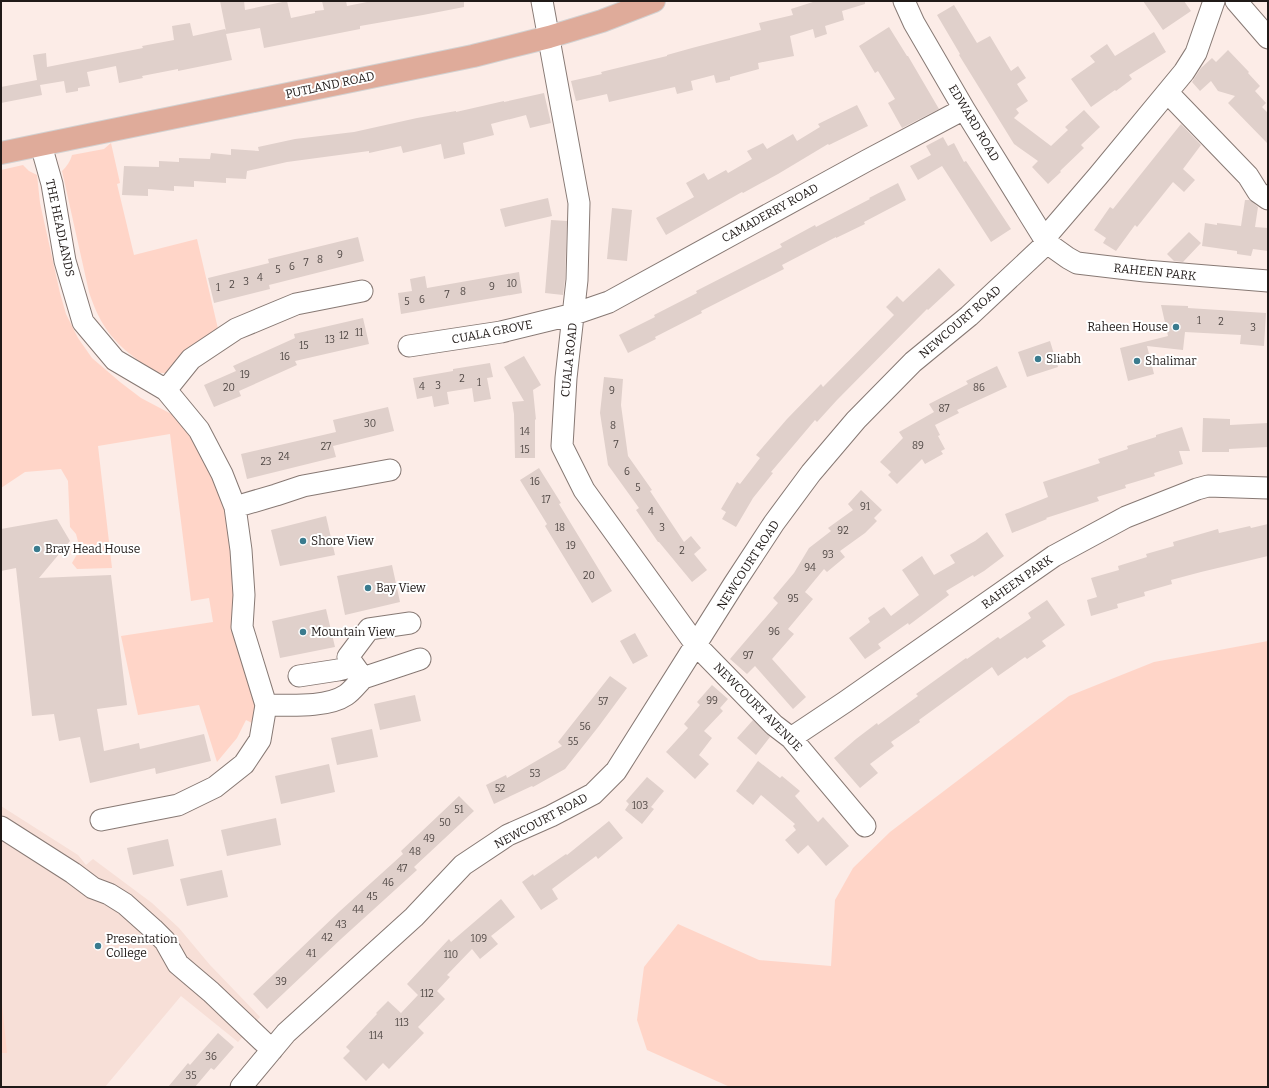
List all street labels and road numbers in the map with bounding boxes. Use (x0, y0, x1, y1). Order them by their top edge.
street label: PUTLAND ROAD (284, 69, 376, 101)
street label: EDWARD ROAD (946, 82, 1002, 164)
street label: THE HEADLANDS (43, 178, 77, 278)
street label: CAMADERRY ROAD (719, 181, 821, 245)
street label: RAHEEN PARK (1113, 261, 1198, 283)
street label: NEWCOURT ROAD (916, 283, 1004, 361)
street label: CUALA GROVE (450, 317, 534, 347)
street label: CUALA ROAD (558, 322, 580, 398)
street label: NEWCOURT ROAD (714, 518, 782, 612)
street label: RAHEEN PARK (979, 552, 1056, 612)
street label: NEWCOURT AVENUE (711, 660, 805, 754)
street label: NEWCOURT ROAD (492, 790, 590, 852)

